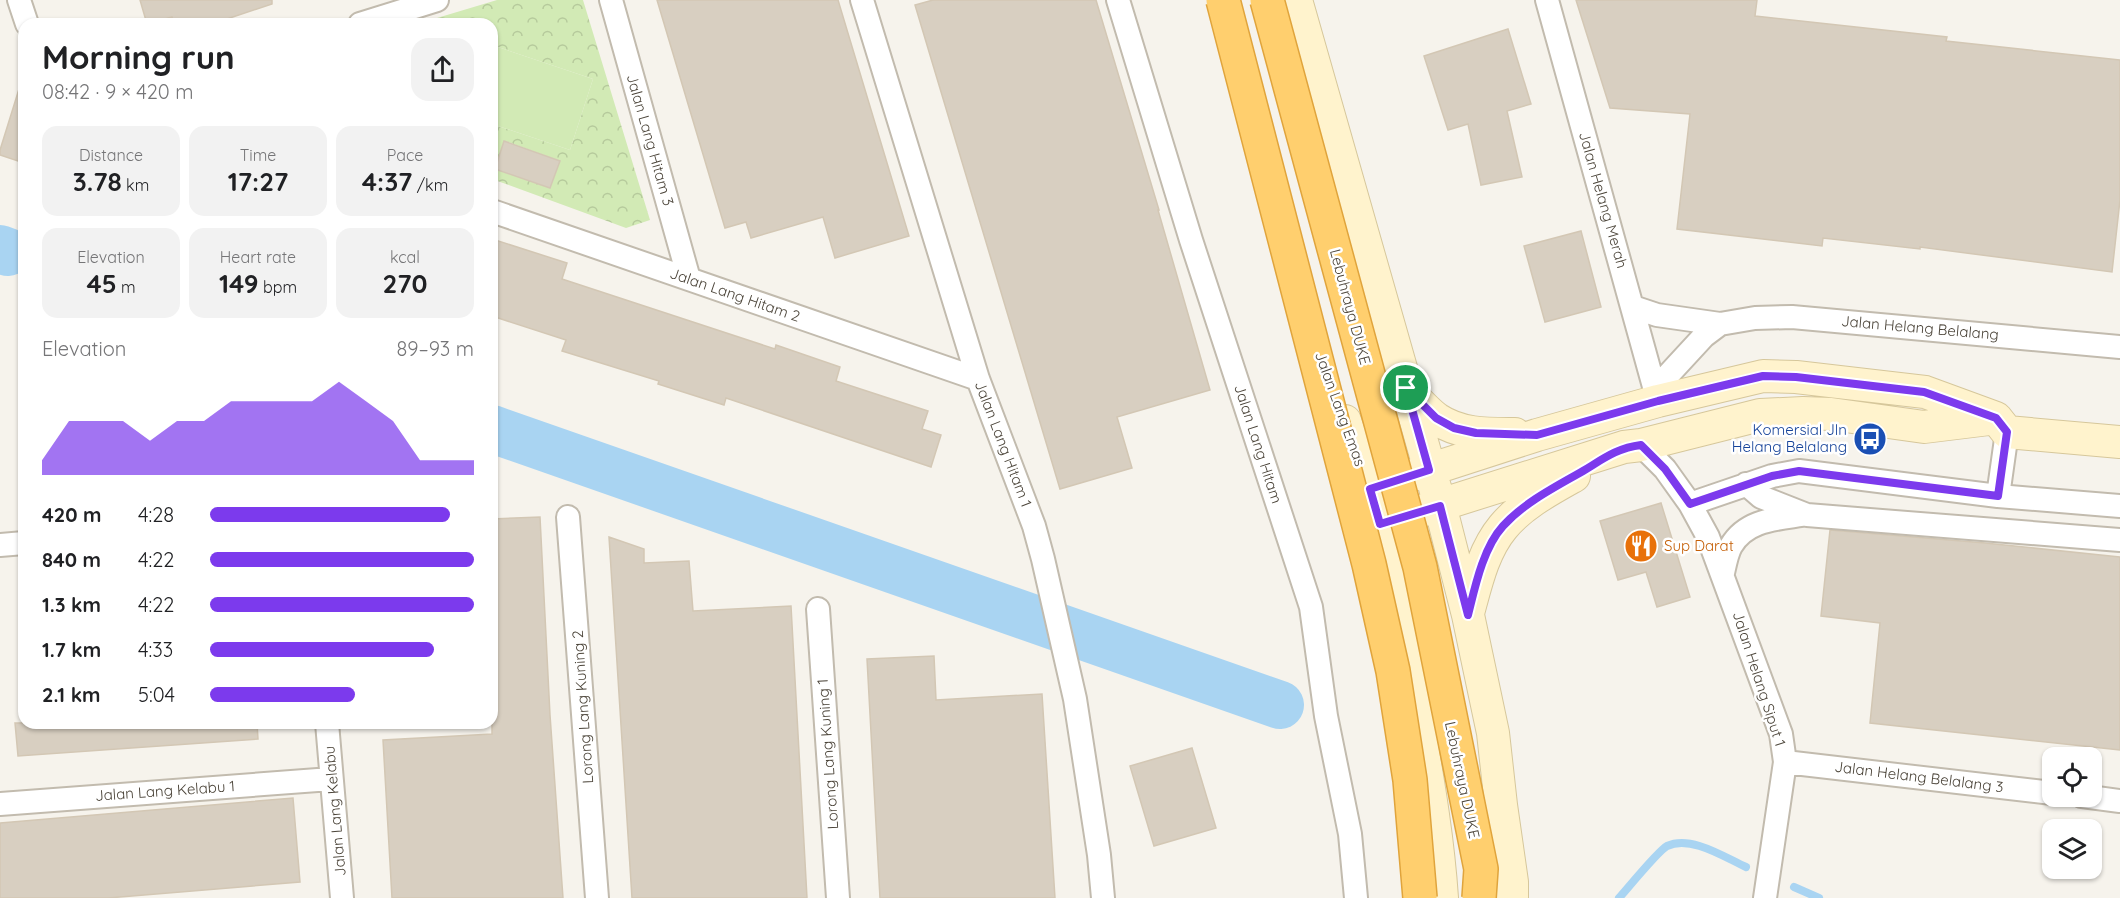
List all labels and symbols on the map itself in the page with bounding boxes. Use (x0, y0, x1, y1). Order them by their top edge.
street label: Jalan Lang Hitam 3 (623, 72, 678, 208)
street label: Jalan Helang Merah (1575, 129, 1632, 270)
street label: Lebuhraya DUKE (1326, 247, 1375, 367)
street label: Jalan Lang Hitam 2 (668, 263, 803, 326)
street label: Jalan Helang Belalang (1840, 311, 2000, 344)
street label: Jalan Lang Emas (1311, 349, 1370, 469)
pin (1380, 362, 1431, 413)
street label: Jalan Lang Hitam 1 (971, 378, 1036, 510)
street label: Jalan Lang Hitam (1230, 382, 1287, 506)
place label: Komersial Jln Helang Belalang (1732, 420, 1847, 456)
bus stop icon: Komersial Jln Helang Belalang (1852, 421, 1888, 457)
restaurant icon: Sup Darat (1623, 528, 1659, 564)
place label: Sup Darat (1664, 536, 1734, 555)
street label: Jalan Helang Siput 1 (1729, 609, 1790, 749)
street label: Lorong Lang Kuning 2 (568, 630, 597, 784)
street label: Lorong Lang Kuning 1 (813, 678, 842, 830)
street label: Lebuhraya DUKE (1441, 720, 1484, 840)
street label: Jalan Lang Kelabu (319, 745, 350, 877)
street label: Jalan Helang Belalang 3 (1833, 757, 2005, 796)
street label: Jalan Lang Kelabu 1 (94, 776, 236, 805)

